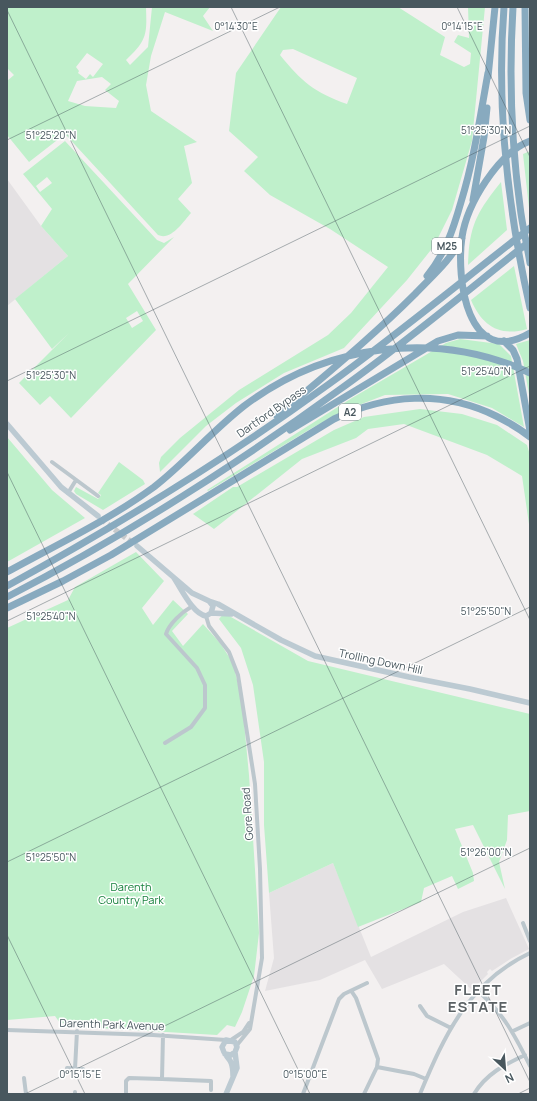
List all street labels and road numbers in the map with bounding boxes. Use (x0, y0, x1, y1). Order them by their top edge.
road number: M25 (432, 238, 462, 254)
street label: Dartford Bypass (233, 381, 309, 440)
road number: A2 (339, 404, 361, 420)
street label: Trolling Down Hill (338, 645, 424, 677)
street label: Gore Road (238, 787, 256, 841)
street label: Darenth Park Avenue (59, 1015, 165, 1033)

